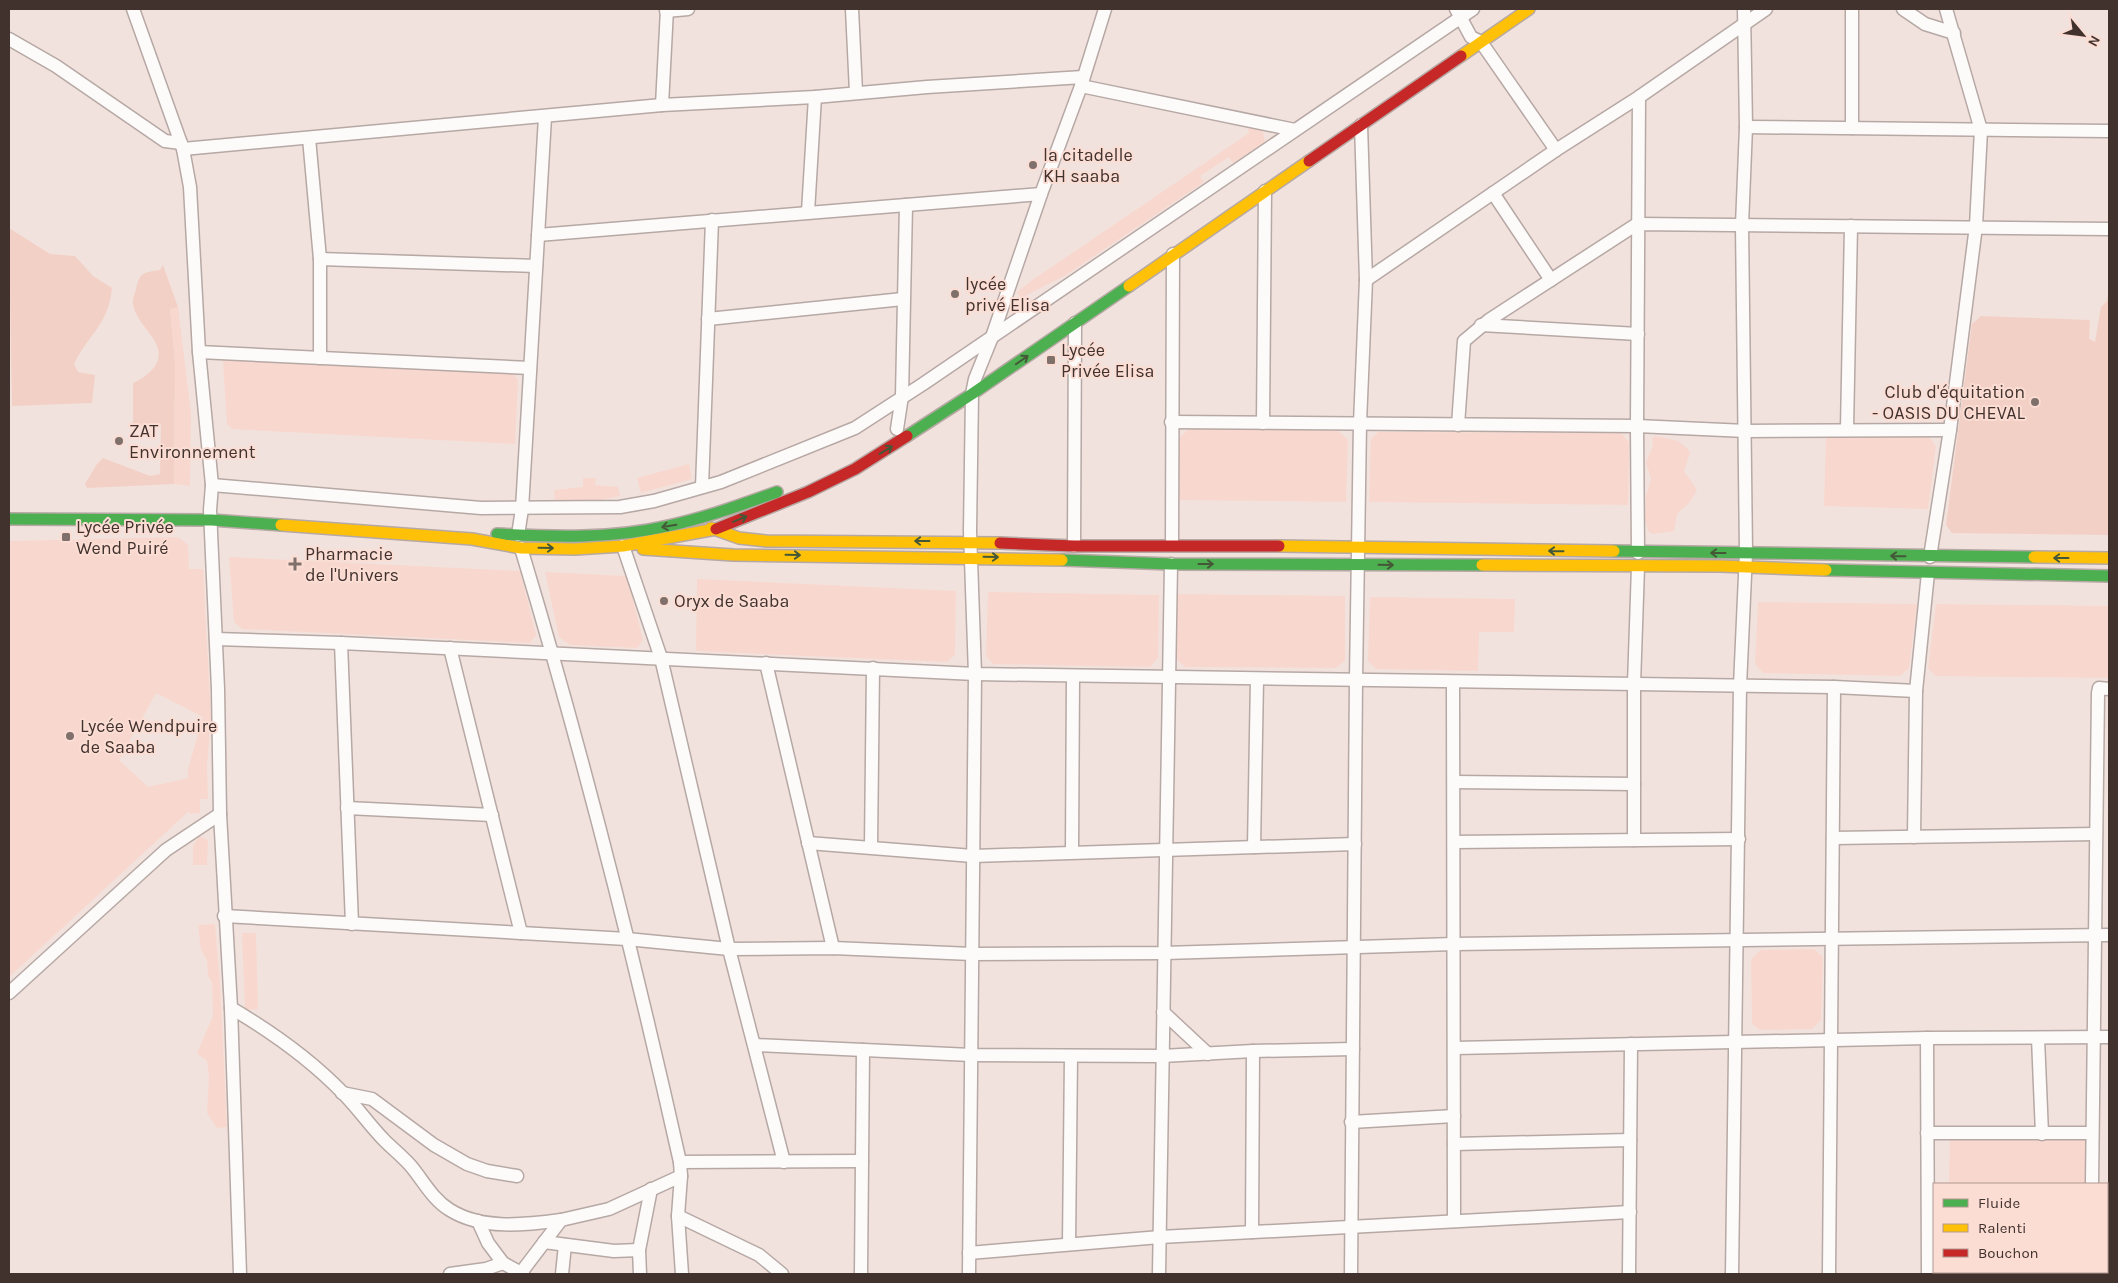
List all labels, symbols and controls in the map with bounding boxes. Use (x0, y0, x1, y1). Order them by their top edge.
north arrow (2058, 10, 2108, 60)
text: N (2084, 33, 2104, 50)
place label: la citadelle KH saaba (1043, 144, 1133, 187)
marker: la citadelle KH saaba (1027, 159, 1039, 171)
place label: lycée privé Elisa (965, 273, 1050, 316)
marker: lycée privé Elisa (949, 288, 961, 300)
place label: Lycée Privée Elisa (1061, 339, 1155, 382)
marker: Lycée Privée Elisa (1045, 354, 1057, 366)
one-way arrow (1014, 355, 1028, 365)
place label: Club d'équitation - OASIS DU CHEVAL (1872, 381, 2026, 424)
marker: Club d'équitation - OASIS DU CHEVAL (2029, 396, 2041, 408)
place label: ZAT Environnement (129, 420, 256, 463)
marker: ZAT Environnement (113, 435, 125, 447)
one-way arrow (879, 444, 893, 454)
one-way arrow (732, 514, 747, 524)
place label: Lycée Privée Wend Puiré (76, 516, 174, 559)
one-way arrow (662, 521, 678, 531)
marker: Lycée Privée Wend Puiré (60, 531, 72, 543)
one-way arrow (914, 536, 930, 546)
place label: Pharmacie de l'Univers (305, 543, 399, 586)
one-way arrow (538, 544, 554, 553)
one-way arrow (1548, 547, 1564, 556)
one-way arrow (1710, 548, 1726, 558)
one-way arrow (785, 551, 801, 560)
one-way arrow (1890, 551, 1906, 561)
one-way arrow (982, 552, 998, 562)
one-way arrow (2053, 553, 2069, 563)
marker: Pharmacie de l'Univers (289, 558, 301, 570)
one-way arrow (1197, 559, 1213, 569)
one-way arrow (1377, 560, 1393, 569)
place label: Oryx de Saaba (674, 590, 789, 612)
marker: Oryx de Saaba (658, 595, 670, 607)
place label: Lycée Wendpuire de Saaba (80, 715, 217, 758)
marker: Lycée Wendpuire de Saaba (64, 730, 76, 742)
legend (1933, 1183, 2108, 1273)
text: Fluide (1978, 1194, 2020, 1212)
text: Ralenti (1978, 1219, 2027, 1237)
text: Bouchon (1978, 1244, 2039, 1262)

